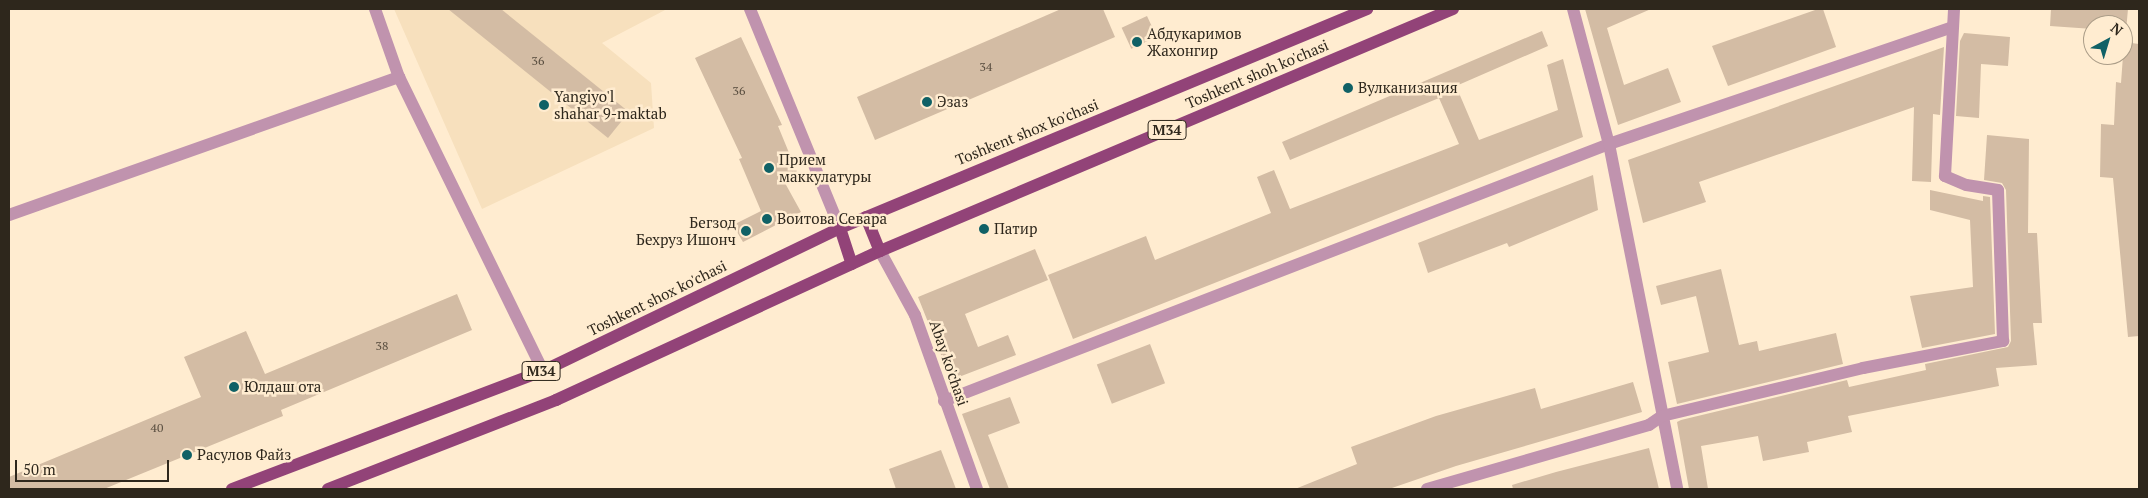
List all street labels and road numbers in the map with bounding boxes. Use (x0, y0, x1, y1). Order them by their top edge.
street label: Toshkent shoh ko'chasi (1183, 36, 1331, 112)
street label: Toshkent shox ko'chasi (953, 95, 1101, 169)
road number: M34 (1147, 118, 1187, 142)
street label: Toshkent shox ko'chasi (585, 257, 729, 339)
street label: Abay ko'chasi (926, 318, 972, 408)
road number: M34 (521, 360, 561, 382)

